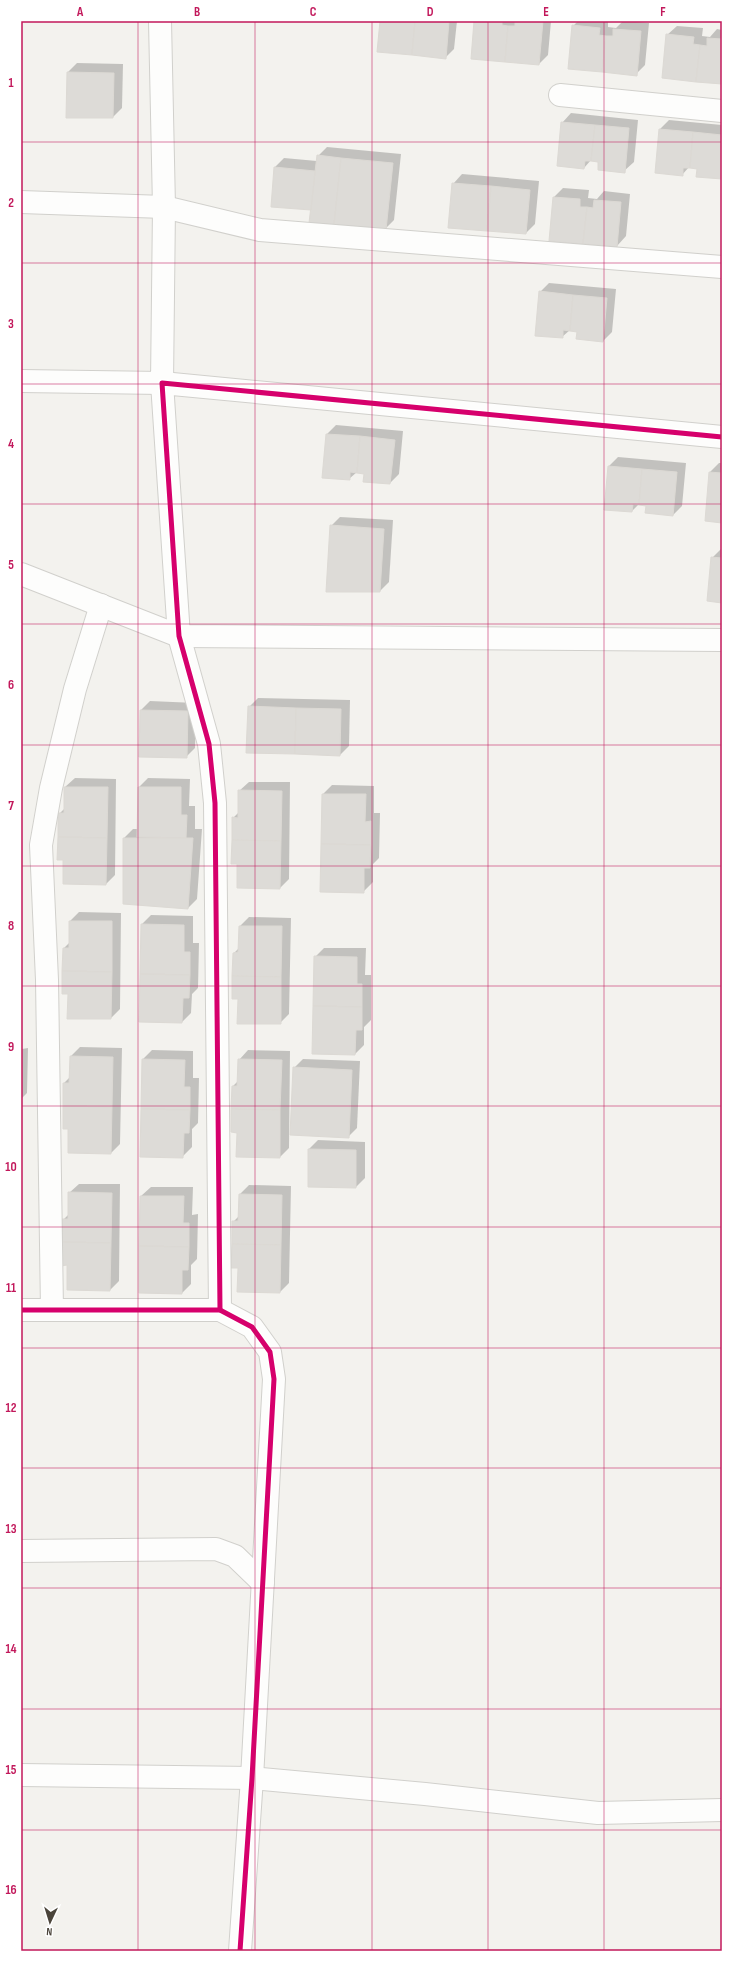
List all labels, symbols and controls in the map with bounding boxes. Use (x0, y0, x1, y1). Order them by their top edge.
text: A (76, 4, 84, 20)
text: B (194, 4, 200, 20)
text: C (310, 4, 317, 20)
text: D (427, 4, 434, 20)
text: E (543, 4, 549, 20)
text: F (660, 4, 666, 20)
text: 1 (8, 75, 14, 91)
text: 2 (8, 195, 14, 211)
text: 3 (8, 316, 14, 332)
text: 4 (8, 436, 14, 452)
text: 5 (8, 557, 14, 573)
text: 6 (8, 677, 14, 693)
text: 7 (8, 798, 14, 814)
text: 8 (8, 918, 14, 934)
text: 9 (8, 1039, 14, 1055)
text: 10 (5, 1159, 17, 1175)
text: 11 (6, 1280, 16, 1296)
text: 12 (6, 1400, 17, 1416)
text: 13 (6, 1521, 17, 1537)
text: 14 (5, 1641, 17, 1657)
text: 15 (6, 1762, 17, 1778)
text: 16 (5, 1882, 17, 1898)
north arrow (30, 1902, 70, 1942)
text: N (46, 1925, 53, 1938)

